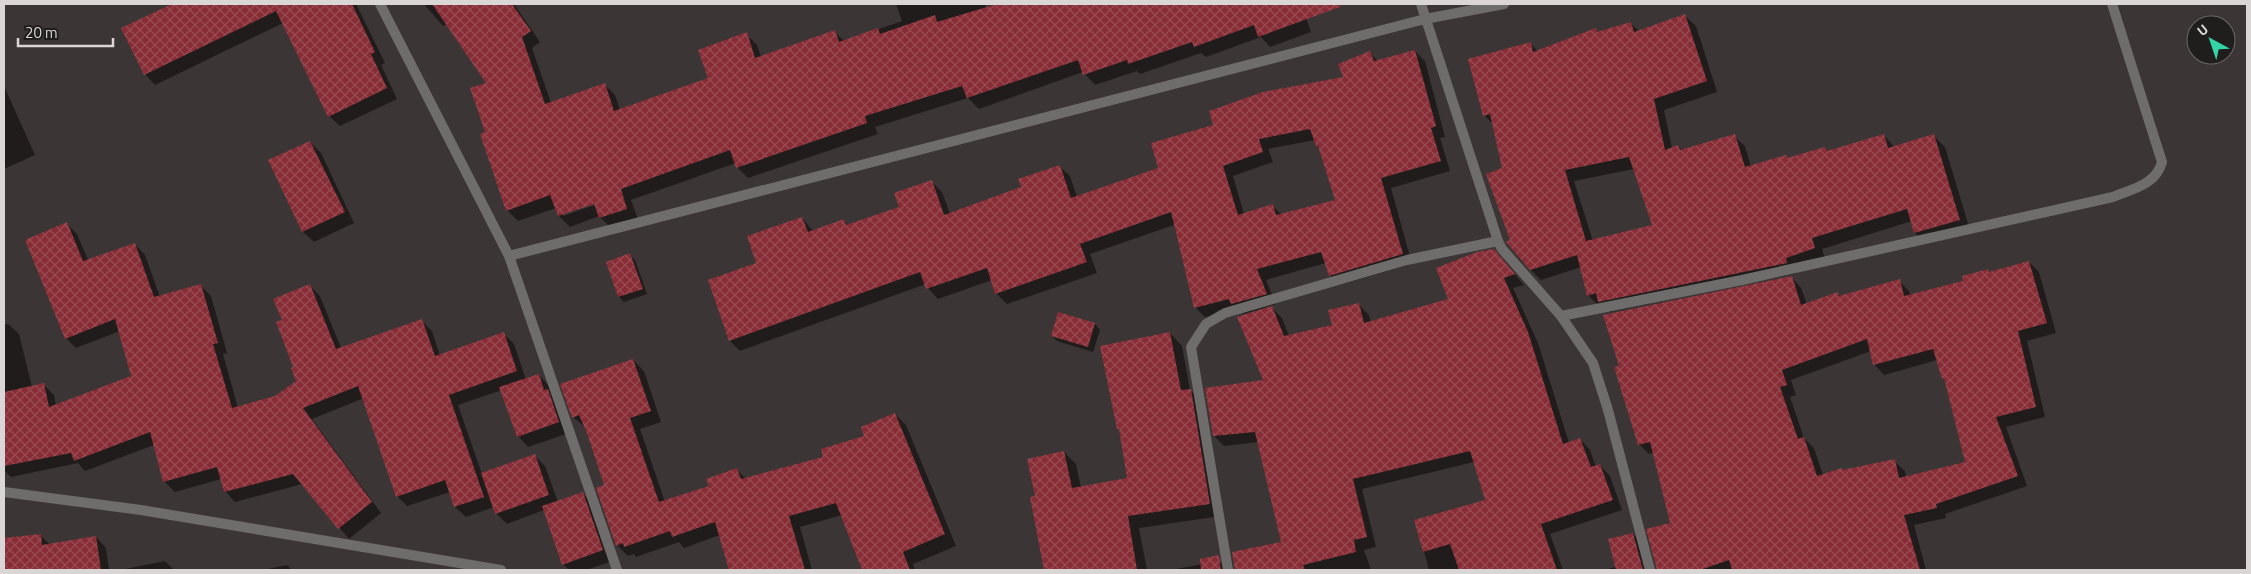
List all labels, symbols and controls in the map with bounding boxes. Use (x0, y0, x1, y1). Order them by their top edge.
scale bar (18, 15, 112, 47)
north arrow (2186, 15, 2236, 65)
text: U (2192, 19, 2213, 41)
text: 20 m (25, 21, 58, 44)

